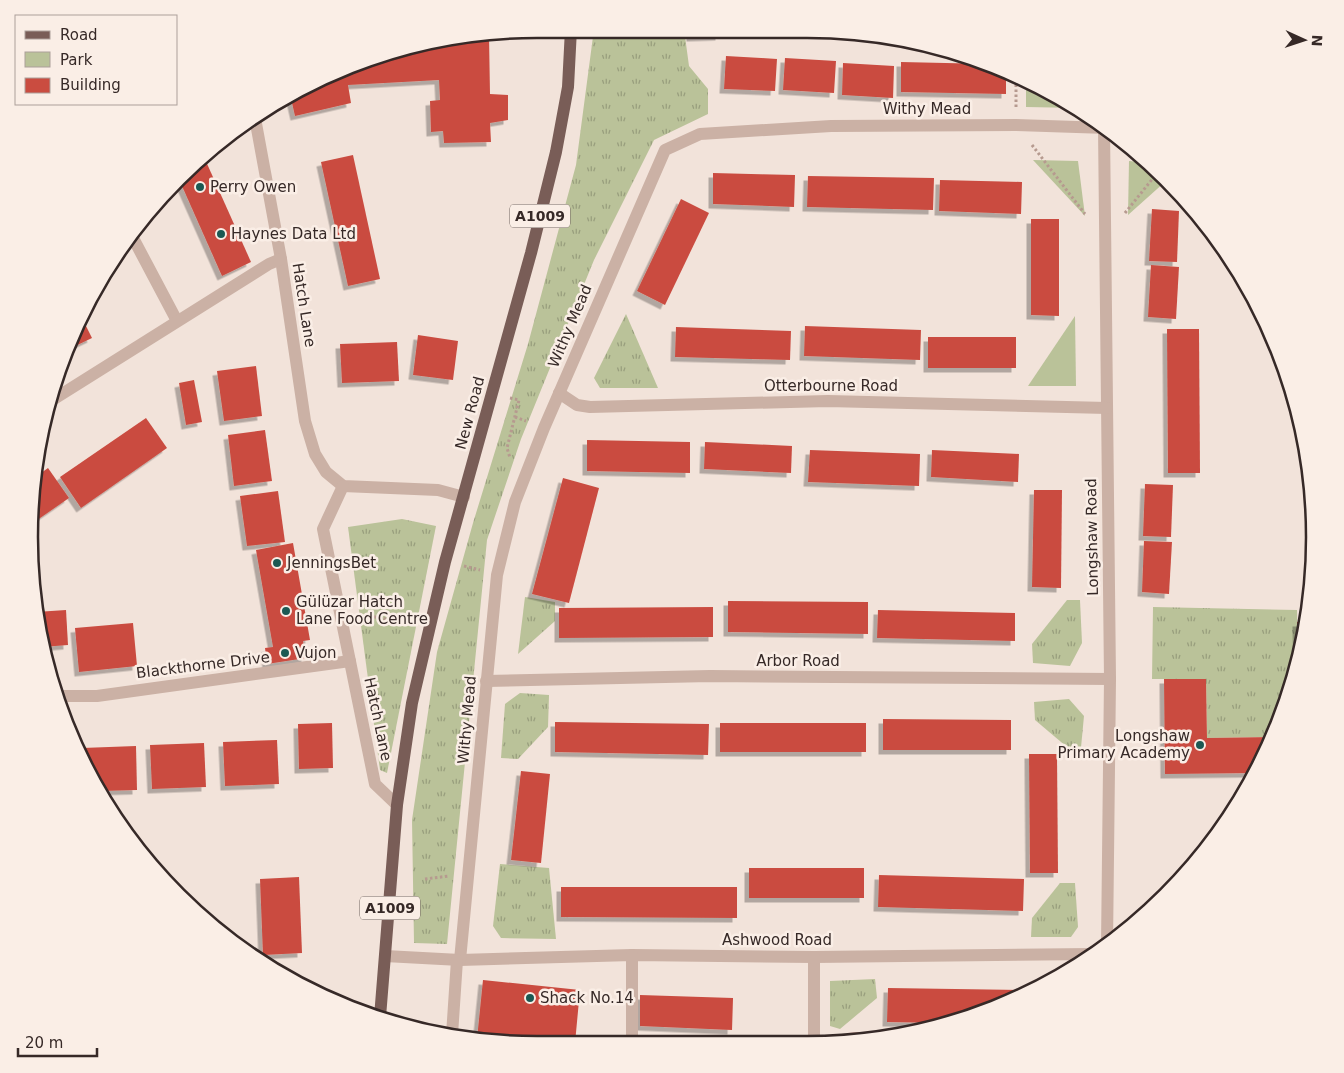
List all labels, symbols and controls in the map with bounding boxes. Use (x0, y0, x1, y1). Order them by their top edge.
legend (15, 15, 178, 105)
north arrow (1279, 15, 1329, 65)
text: Road (60, 26, 98, 44)
text: N (1309, 34, 1325, 47)
text: Park (60, 51, 93, 69)
text: Building (60, 76, 121, 94)
street label: Withy Mead (883, 100, 971, 118)
place label: Perry Owen (210, 178, 296, 196)
marker: Perry Owen (194, 181, 206, 193)
road number: A1009 (510, 205, 570, 228)
place label: Haynes Data Ltd (231, 225, 356, 243)
marker: Haynes Data Ltd (215, 228, 227, 240)
street label: Hatch Lane (288, 262, 320, 348)
street label: Withy Mead (544, 282, 596, 370)
street label: New Road (452, 374, 488, 452)
street label: Otterbourne Road (764, 377, 898, 395)
street label: Longshaw Road (1082, 478, 1102, 596)
place label: JenningsBet (286, 554, 376, 572)
marker: JenningsBet (271, 557, 283, 569)
place label: Gülüzar Hatch Lane Food Centre (296, 593, 428, 628)
marker: Gülüzar Hatch Lane Food Centre (280, 605, 292, 617)
place label: Vujon (295, 644, 337, 662)
marker: Vujon (279, 647, 291, 659)
street label: Blackthorne Drive (135, 648, 271, 682)
street label: Arbor Road (756, 652, 840, 670)
street label: Hatch Lane (360, 675, 396, 763)
street label: Withy Mead (454, 675, 480, 765)
place label: Longshaw Primary Academy (1058, 727, 1190, 762)
marker: Longshaw Primary Academy (1194, 739, 1206, 751)
road number: A1009 (360, 896, 420, 920)
street label: Ashwood Road (722, 931, 832, 949)
place label: Shack No.14 (540, 989, 634, 1007)
marker: Shack No.14 (524, 992, 536, 1004)
scale bar (18, 1026, 96, 1058)
text: 20 m (25, 1034, 63, 1052)

